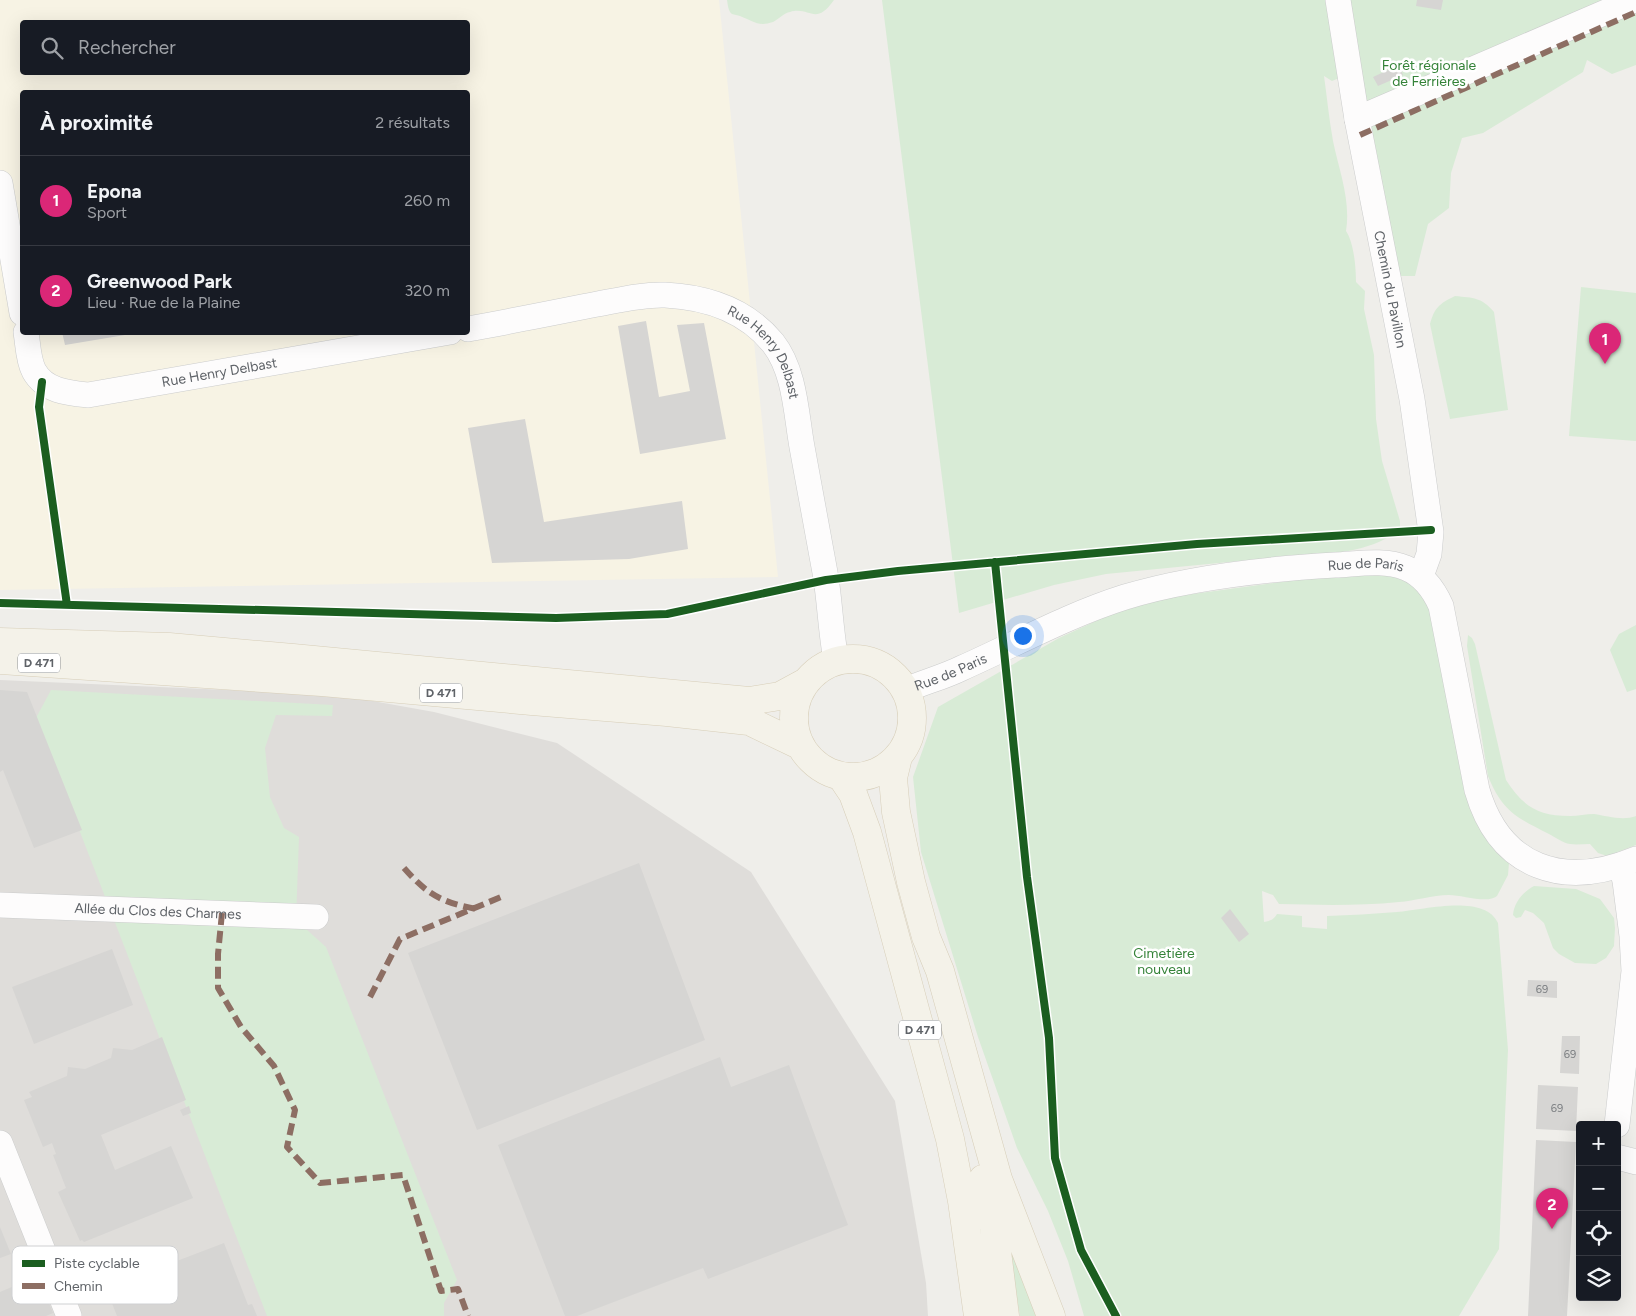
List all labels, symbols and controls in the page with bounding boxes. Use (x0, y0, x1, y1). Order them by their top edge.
search box (20, 20, 470, 75)
icon: search (38, 34, 66, 62)
text: Rechercher (78, 36, 176, 59)
park label: Forêt régionale de Ferrières (1382, 57, 1477, 90)
text: À proximité (40, 110, 153, 135)
text: 2 résultats (375, 113, 450, 132)
text: Epona (87, 180, 142, 203)
text: 1 (53, 191, 59, 210)
text: 260 m (404, 191, 450, 210)
text: Sport (87, 203, 127, 222)
street label: Chemin du Pavillon (1370, 229, 1410, 350)
text: Greenwood Park (87, 270, 232, 293)
text: 2 (51, 281, 61, 300)
text: 320 m (405, 281, 450, 300)
text: Lieu · Rue de la Plaine (87, 293, 240, 312)
street label: Rue Henry Delbast (725, 302, 803, 401)
pin: 1 (1589, 323, 1621, 364)
street label: Rue Henry Delbast (160, 354, 278, 391)
street label: Rue de Paris (1327, 555, 1406, 576)
your location (1010, 623, 1036, 649)
street label: Rue de Paris (912, 650, 990, 695)
road number: D 471 (18, 654, 60, 672)
road number: D 471 (420, 684, 462, 702)
street label: Allée du Clos des Charmes (74, 900, 242, 923)
park label: Cimetière nouveau (1133, 945, 1195, 978)
house number: 69 (1536, 983, 1548, 996)
road number: D 471 (899, 1020, 941, 1040)
house number: 69 (1564, 1048, 1576, 1061)
house number: 69 (1551, 1102, 1563, 1115)
map controls (1576, 1121, 1621, 1301)
button: + (1576, 1121, 1621, 1166)
button: − (1576, 1166, 1621, 1211)
pin: 2 (1536, 1188, 1568, 1229)
button: locate (1576, 1211, 1621, 1256)
legend (12, 1246, 178, 1304)
text: Piste cyclable (54, 1255, 140, 1272)
button: layers (1576, 1256, 1621, 1301)
text: Chemin (54, 1278, 103, 1295)

